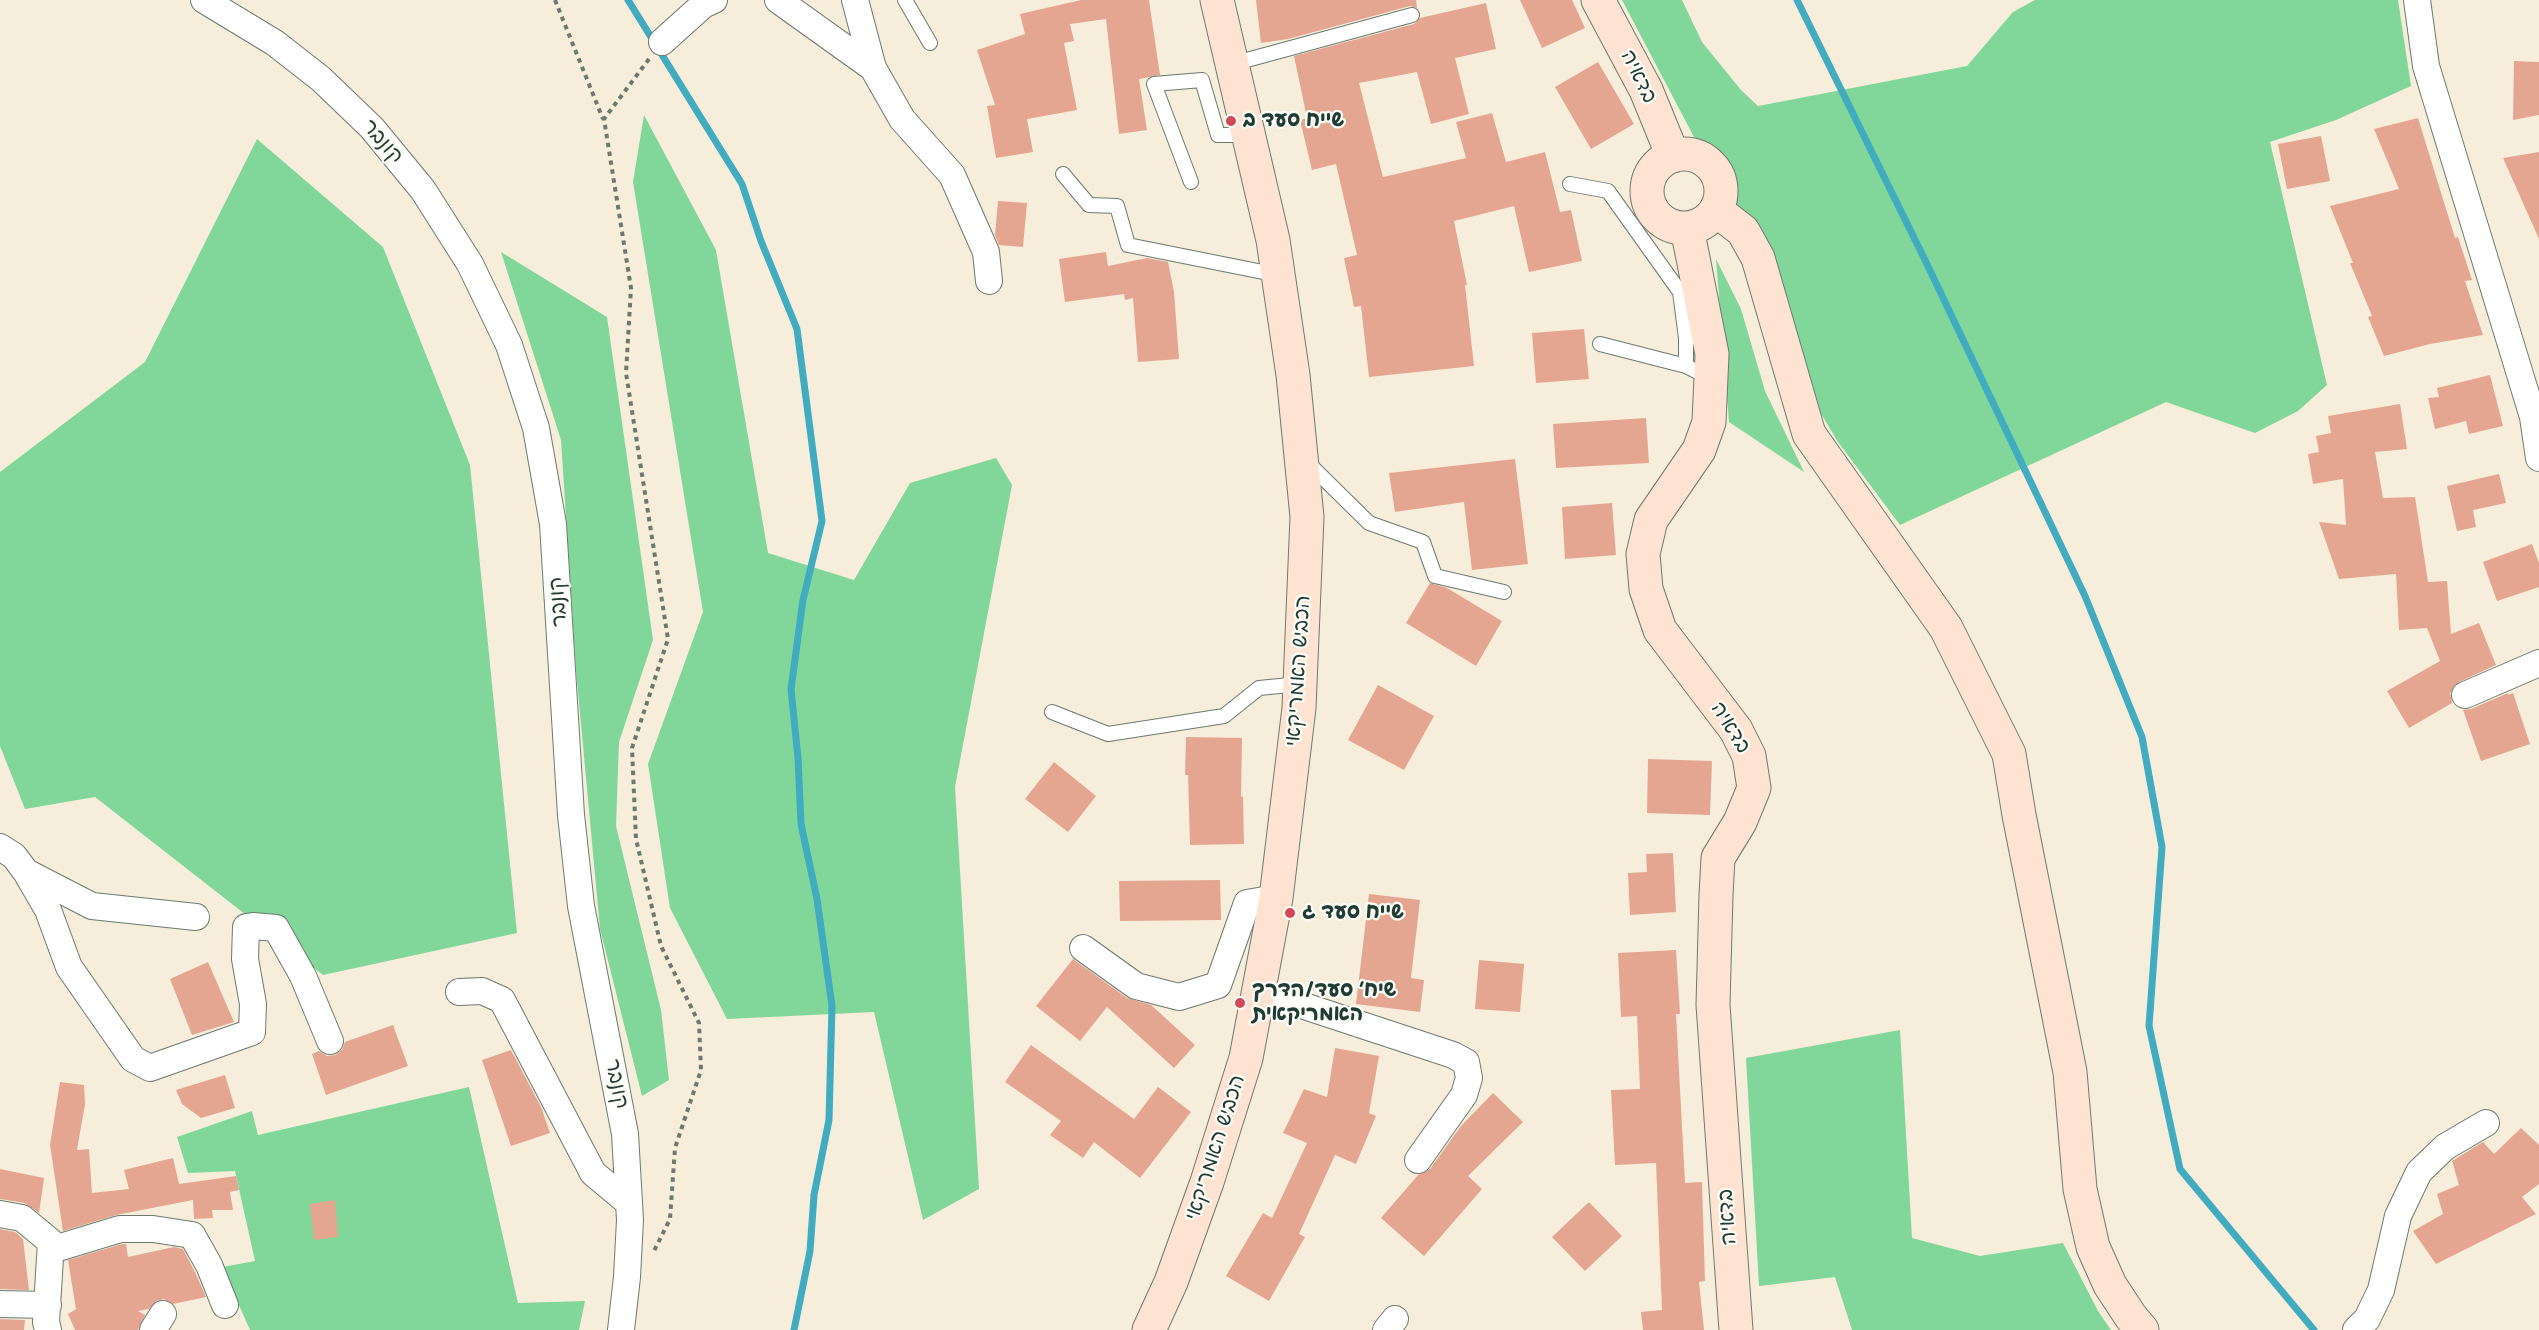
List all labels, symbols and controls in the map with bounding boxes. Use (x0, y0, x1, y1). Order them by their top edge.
street label: בדאיה (1614, 46, 1662, 108)
place label: שייח סעד ב (1243, 108, 1344, 134)
marker: שייח סעד ב (1224, 114, 1238, 128)
street label: קונבר (356, 115, 408, 169)
street label: קונבר (545, 576, 573, 628)
street label: הכביש האמריקאי (1281, 594, 1317, 748)
street label: בדאיה (1704, 697, 1756, 759)
place label: שייח סעד ג (1302, 900, 1404, 926)
marker: שייח סעד ג (1283, 906, 1297, 920)
place label: שיח׳ סעד/הדרך האמריקאית (1252, 978, 1396, 1028)
marker: שיח׳ סעד/הדרך האמריקאית (1233, 996, 1247, 1010)
street label: קונבר (599, 1057, 633, 1111)
street label: הכביש האמריקאי (1181, 1072, 1251, 1224)
street label: בדאיה (1713, 1188, 1743, 1246)

